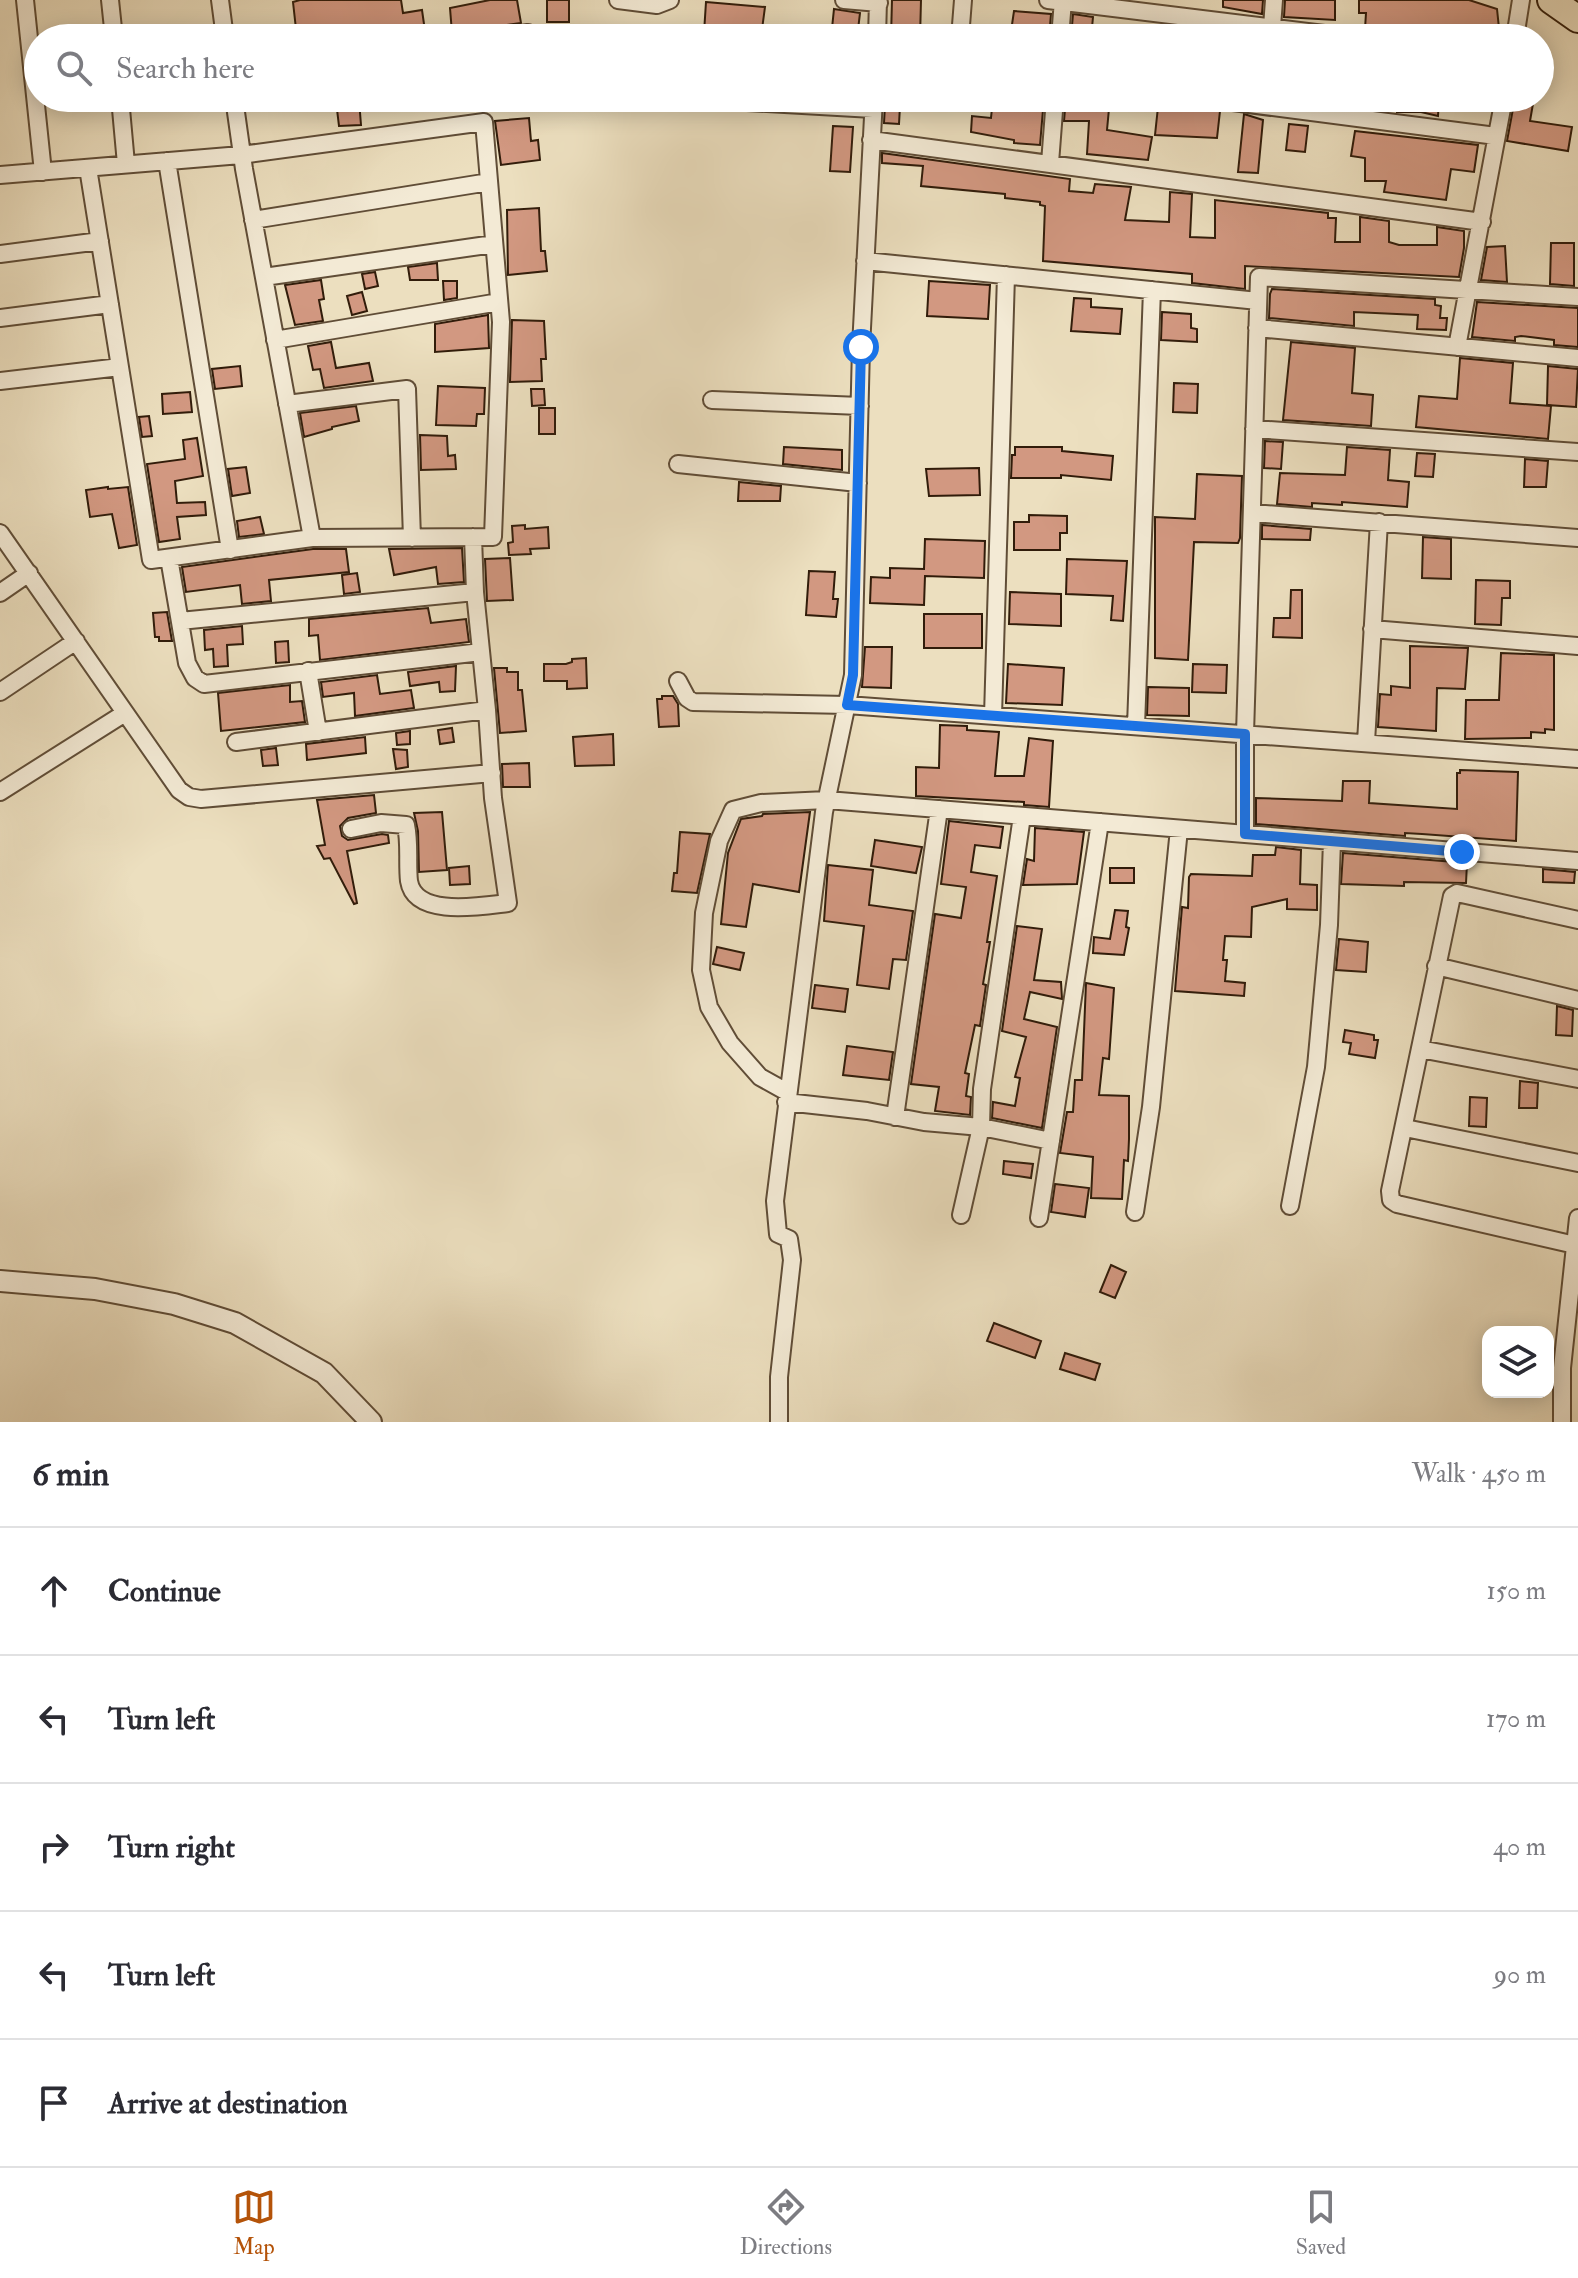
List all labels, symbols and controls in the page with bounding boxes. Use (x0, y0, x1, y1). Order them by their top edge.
search box (24, 24, 1554, 112)
icon: search (52, 46, 96, 90)
text: Search here (116, 50, 255, 87)
route start (843, 329, 879, 365)
route end (1444, 834, 1480, 870)
map controls (1482, 1326, 1554, 1398)
button: layers (1482, 1326, 1554, 1398)
text: 6 min (32, 1453, 109, 1496)
text: Walk · 450 m (1412, 1458, 1546, 1490)
icon: ahead (32, 1569, 76, 1613)
text: Continue (108, 1573, 221, 1610)
text: 150 m (1487, 1575, 1546, 1607)
icon: left (32, 1697, 76, 1741)
text: Turn left (108, 1701, 215, 1738)
text: 170 m (1486, 1703, 1546, 1735)
icon: right (32, 1825, 76, 1869)
text: Turn right (108, 1829, 235, 1866)
text: 40 m (1493, 1831, 1546, 1863)
icon: left (32, 1953, 76, 1997)
text: Turn left (108, 1957, 215, 1994)
text: 90 m (1494, 1959, 1546, 1991)
icon: arrive (32, 2081, 76, 2125)
text: Arrive at destination (108, 2085, 348, 2122)
tab: Map (232, 2185, 276, 2261)
tab: Directions (740, 2185, 832, 2261)
tab: Saved (1296, 2185, 1346, 2261)

